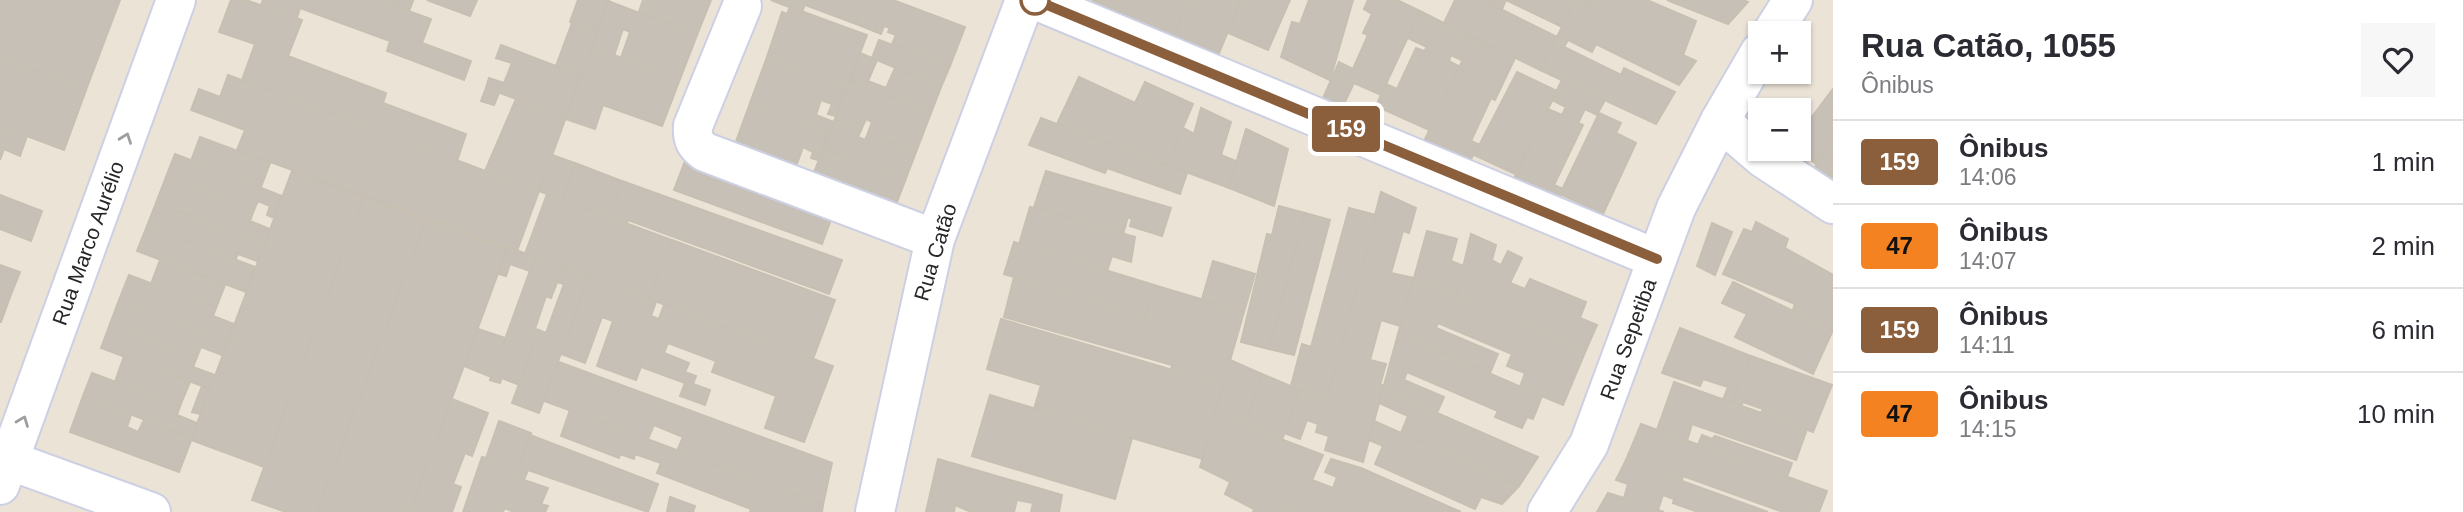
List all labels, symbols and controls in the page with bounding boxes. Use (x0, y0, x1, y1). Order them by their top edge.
unlabelled marker (1020, 0, 1050, 15)
map controls (1748, 21, 1811, 161)
button: + (1748, 21, 1811, 84)
button: heart (2361, 23, 2435, 97)
text: Rua Catão, 1055 (1861, 27, 2116, 64)
text: Ônibus (1861, 72, 1934, 98)
button: − (1748, 98, 1811, 161)
line badge: 159 (1306, 106, 1386, 152)
text: 159 (1326, 115, 1366, 142)
one-way arrow (118, 133, 132, 145)
text: Ônibus (1959, 133, 2049, 163)
text: 1 min (2371, 147, 2435, 177)
text: 159 (1879, 148, 1920, 175)
street label: Rua Marco Aurélio (48, 158, 128, 328)
text: 14:06 (1959, 164, 2017, 190)
street label: Rua Catão (909, 201, 961, 303)
text: Ônibus (1959, 217, 2049, 247)
text: 2 min (2371, 231, 2435, 261)
text: 47 (1886, 232, 1913, 259)
text: 14:07 (1959, 248, 2017, 274)
street label: Rua Sepetiba (1595, 275, 1661, 403)
text: Ônibus (1959, 301, 2049, 331)
text: 6 min (2371, 315, 2435, 345)
text: 159 (1879, 316, 1920, 343)
text: 14:11 (1959, 332, 2015, 358)
text: Ônibus (1959, 385, 2049, 415)
text: 10 min (2357, 399, 2435, 429)
text: 47 (1886, 400, 1913, 427)
one-way arrow (15, 416, 29, 428)
text: 14:15 (1959, 416, 2017, 442)

